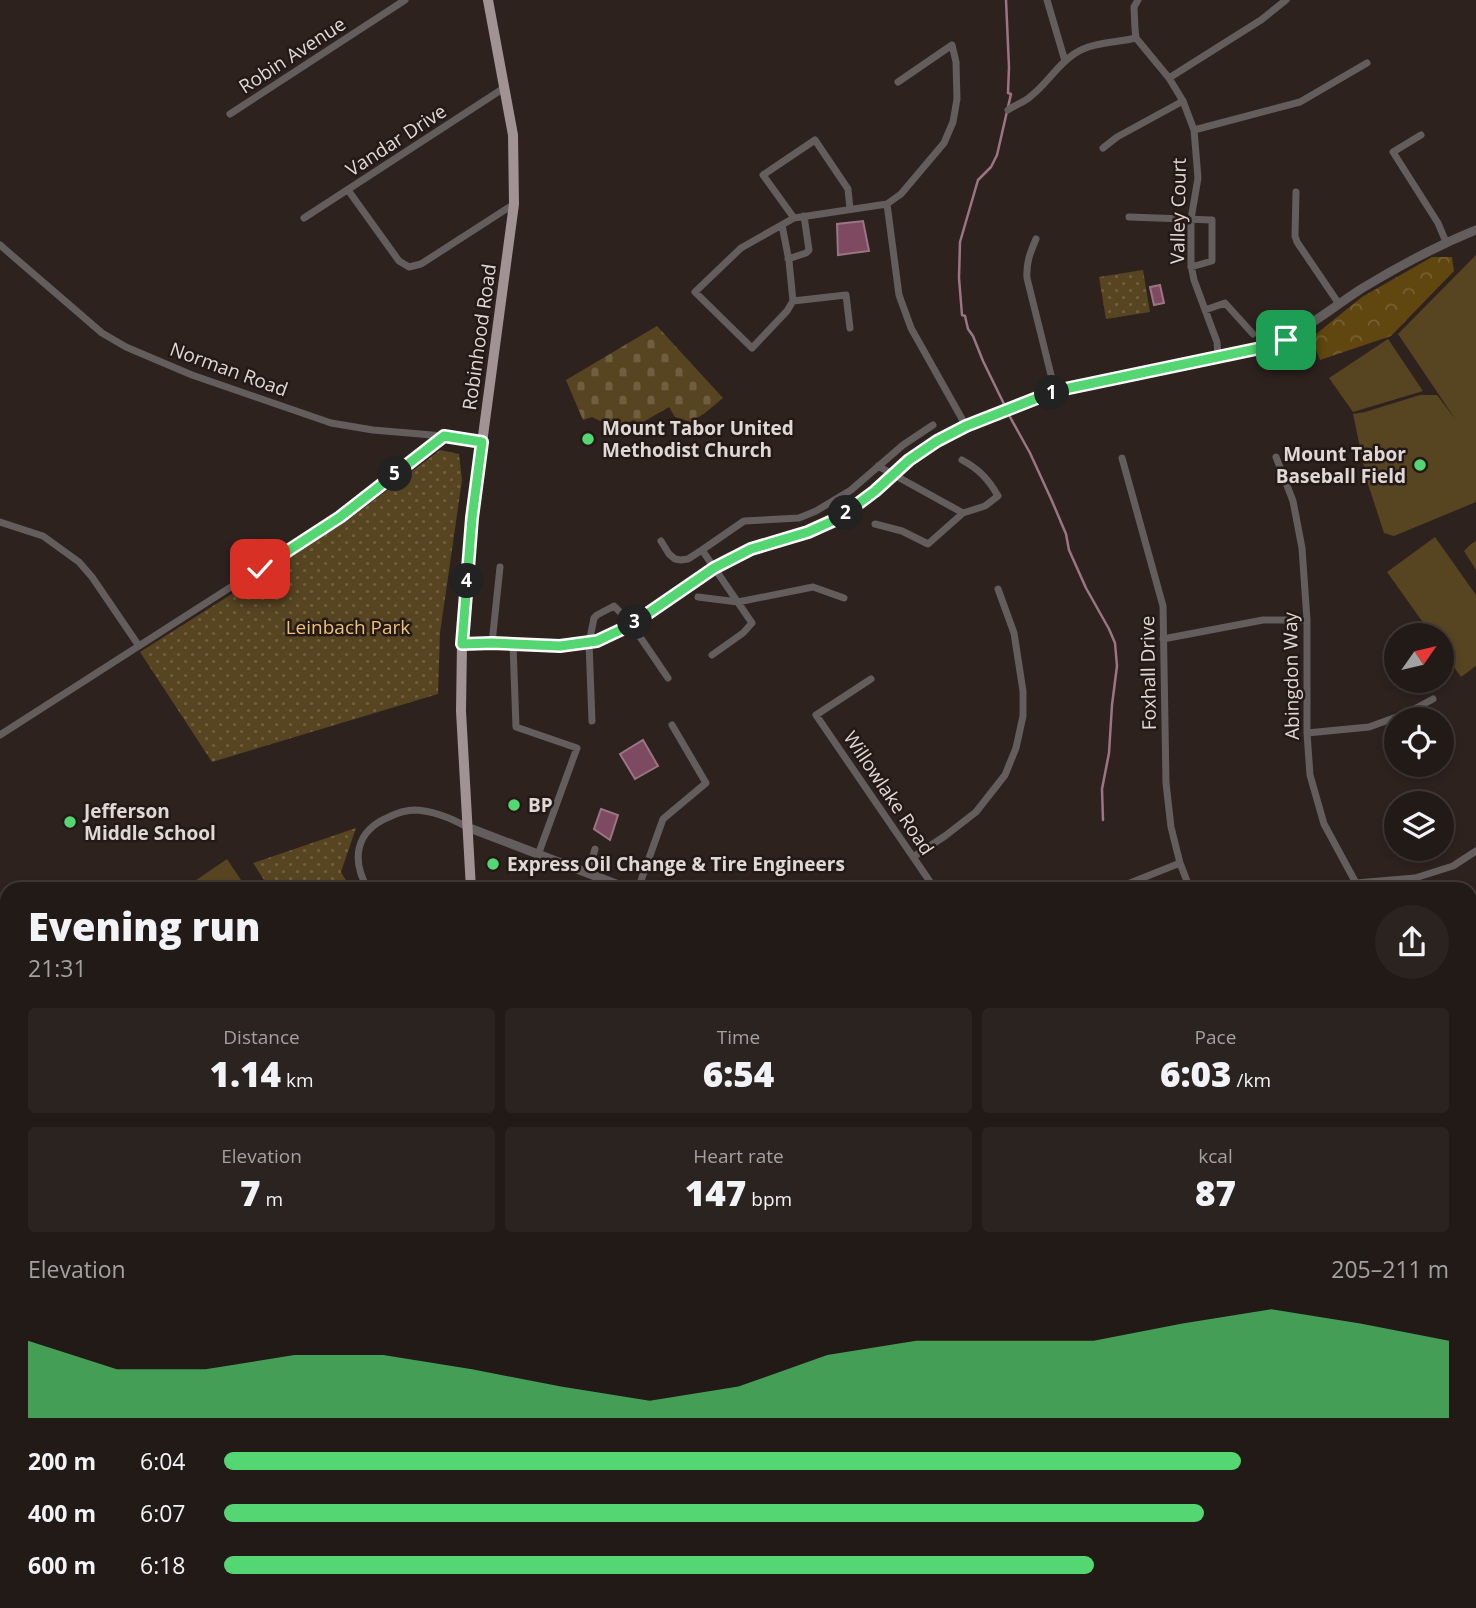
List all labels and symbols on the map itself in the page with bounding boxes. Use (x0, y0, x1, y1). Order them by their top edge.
street label: Robin Avenue (234, 11, 350, 99)
street label: Vandar Drive (341, 98, 451, 182)
street label: Valley Court (1164, 157, 1192, 264)
street label: Robinhood Road (456, 262, 502, 412)
pin (1256, 310, 1316, 370)
street label: Norman Road (166, 336, 292, 402)
pin: 1 (1034, 376, 1070, 410)
place label: Mount Tabor United Methodist Church (602, 415, 794, 463)
marker: Mount Tabor United Methodist Church (580, 431, 596, 447)
place label: Mount Tabor Baseball Field (1276, 441, 1406, 489)
pin: 5 (378, 456, 412, 491)
marker: Mount Tabor Baseball Field (1412, 457, 1428, 473)
pin: 2 (828, 496, 864, 530)
pin (230, 539, 290, 599)
pin: 4 (449, 564, 484, 598)
pin: 3 (618, 604, 652, 640)
street label: Abingdon Way (1277, 611, 1305, 740)
park label: Leinbach Park (286, 614, 410, 640)
street label: Foxhall Drive (1134, 616, 1162, 730)
north arrow (1384, 623, 1454, 693)
street label: Willowlake Road (838, 726, 940, 860)
place label: BP (528, 792, 553, 818)
marker: BP (506, 797, 522, 813)
place label: Jefferson Middle School (82, 798, 216, 846)
marker: Jefferson Middle School (62, 814, 78, 830)
place label: Express Oil Change & Tire Engineers (507, 851, 845, 877)
marker: Express Oil Change & Tire Engineers (485, 856, 501, 872)

